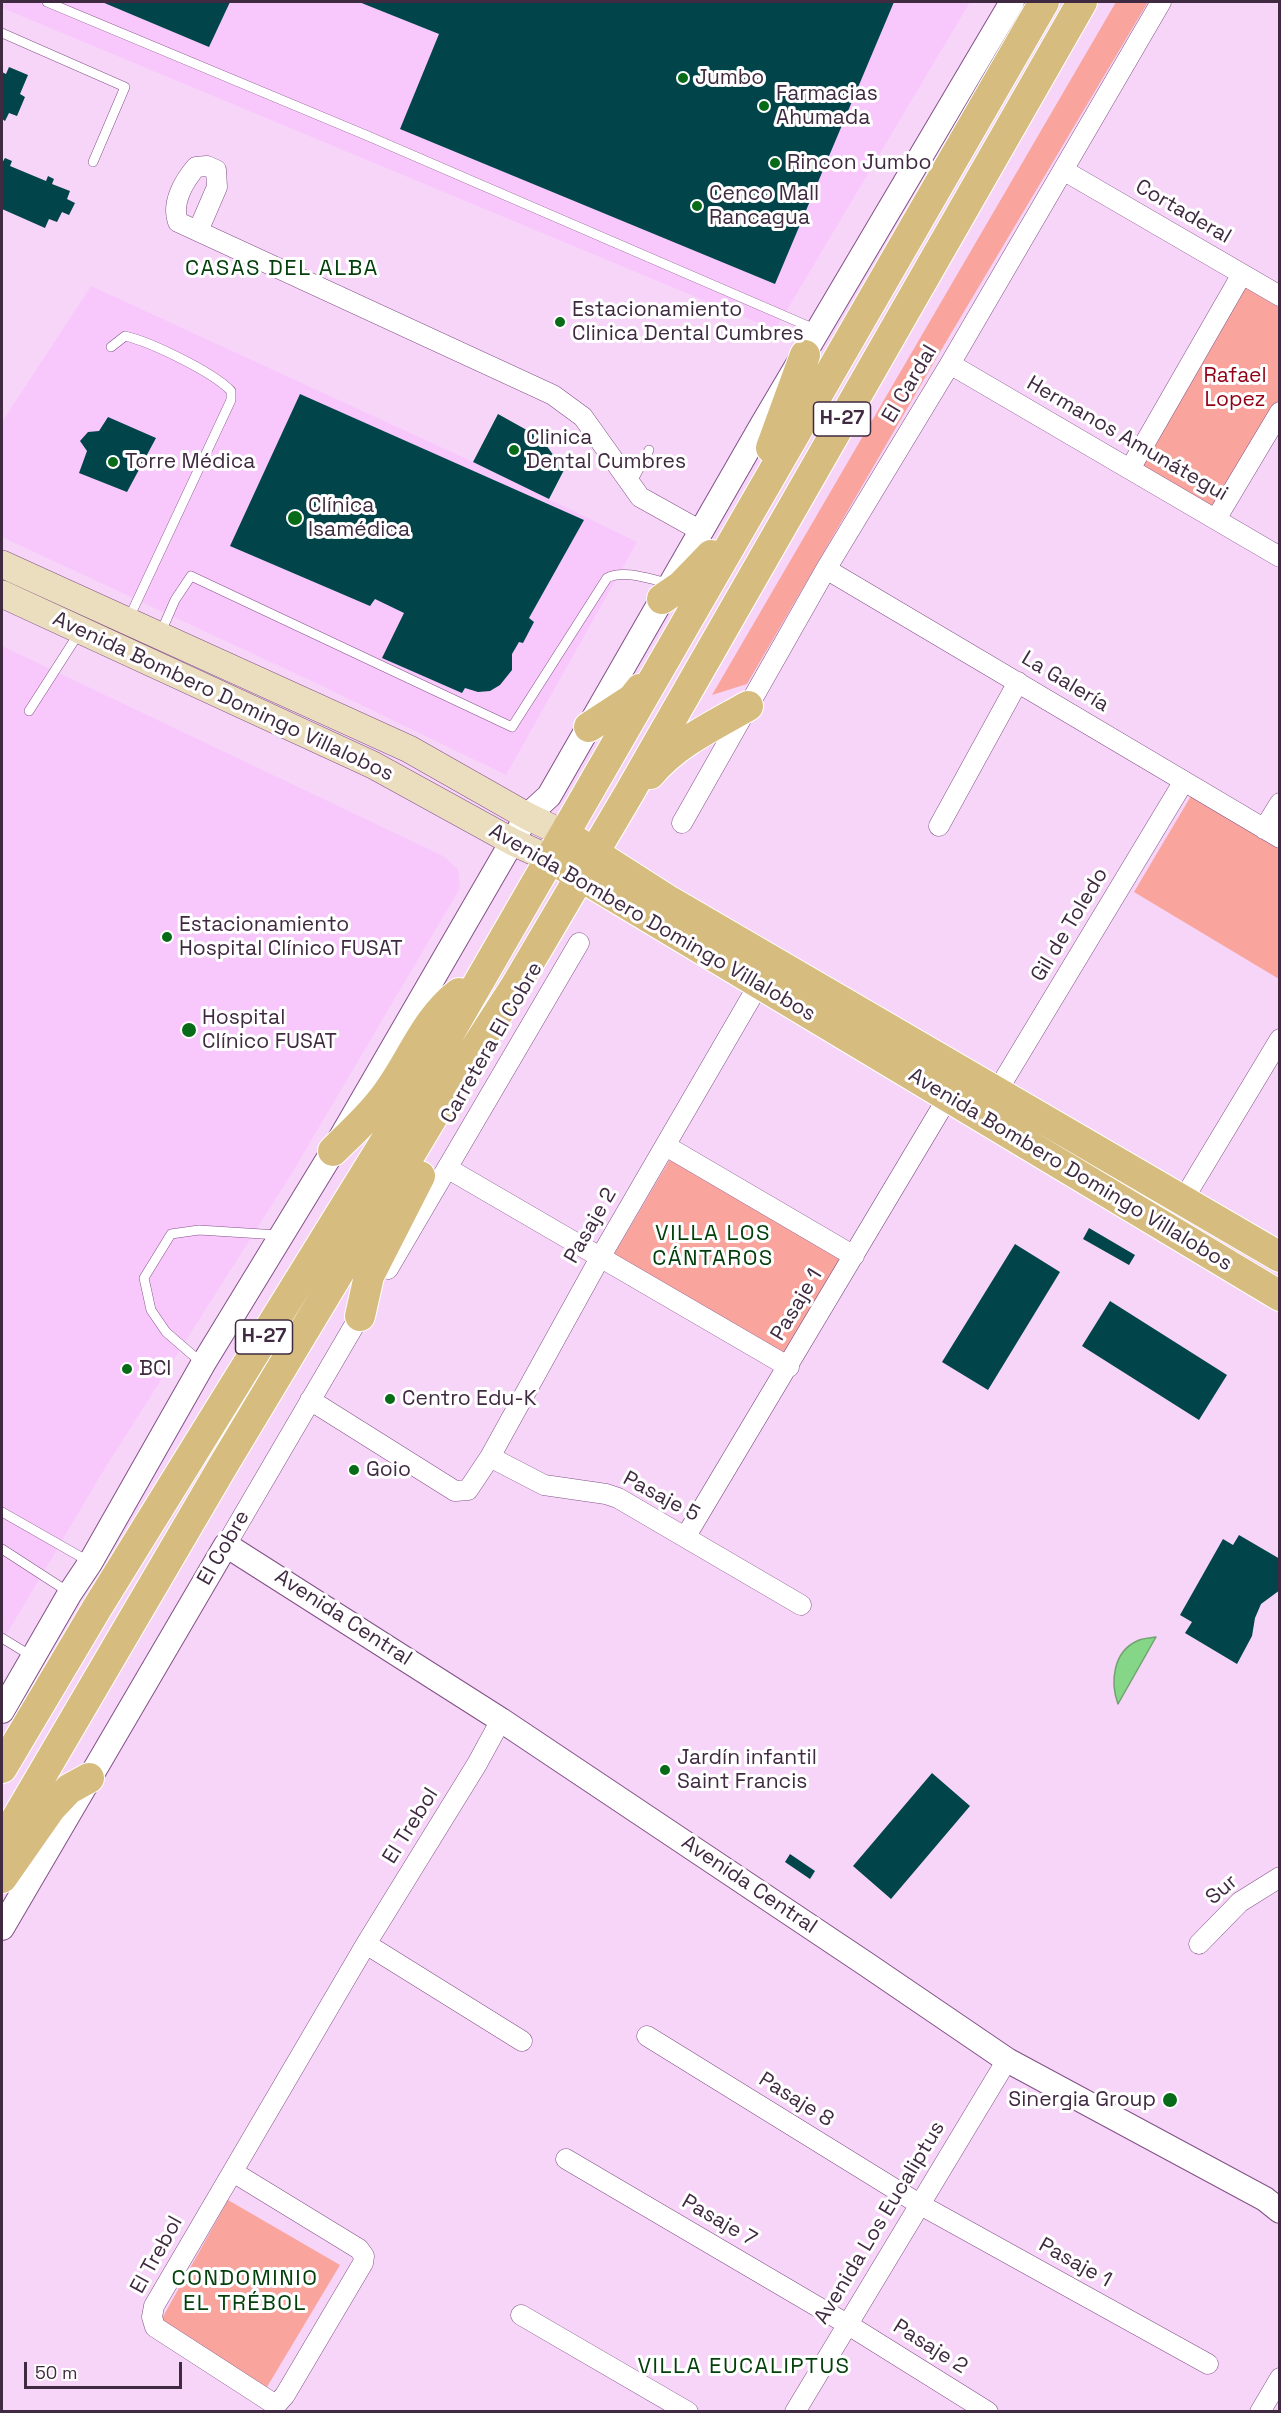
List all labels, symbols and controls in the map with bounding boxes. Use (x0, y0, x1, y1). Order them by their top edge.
place label: Jumbo (695, 65, 764, 91)
marker: Jumbo (676, 71, 690, 85)
place label: Farmacias Ahumada (776, 81, 878, 131)
marker: Farmacias Ahumada (757, 99, 771, 113)
place label: Rincon Jumbo (787, 150, 931, 176)
marker: Rincon Jumbo (768, 156, 782, 170)
street label: Cortaderal (1131, 174, 1235, 250)
place label: Cenco Mall Rancagua (709, 181, 819, 231)
marker: Cenco Mall Rancagua (690, 199, 704, 213)
district label: CASAS DEL ALBA (185, 256, 379, 282)
place label: Estacionamiento Clinica Dental Cumbres (572, 297, 804, 347)
marker: Estacionamiento Clinica Dental Cumbres (553, 315, 567, 329)
street label: El Cardal (877, 341, 943, 427)
park label: Rafael Lopez (1203, 363, 1267, 413)
street label: Hermanos Amunátegui (1022, 371, 1232, 507)
road number: H-27 (814, 402, 870, 436)
place label: Clinica Dental Cumbres (526, 425, 686, 475)
marker: Clinica Dental Cumbres (507, 443, 521, 457)
place label: Torre Médica (125, 449, 255, 475)
marker: Torre Médica (106, 455, 120, 469)
place label: Clínica Isamédica (308, 493, 410, 543)
marker: Clínica Isamédica (286, 509, 304, 527)
street label: Avenida Bombero Domingo Villalobos (49, 607, 397, 787)
street label: La Galería (1017, 646, 1113, 718)
street label: Avenida Bombero Domingo Villalobos (484, 819, 820, 1027)
street label: Gil de Toledo (1026, 864, 1114, 986)
place label: Estacionamiento Hospital Clínico FUSAT (179, 912, 403, 962)
marker: Estacionamiento Hospital Clínico FUSAT (160, 930, 174, 944)
street label: Carretera El Cobre (436, 958, 548, 1128)
place label: Hospital Clínico FUSAT (202, 1005, 337, 1055)
marker: Hospital Clínico FUSAT (180, 1021, 198, 1039)
street label: Avenida Bombero Domingo Villalobos (904, 1063, 1236, 1277)
street label: Pasaje 2 (559, 1184, 623, 1268)
district label: VILLA LOS CÁNTAROS (652, 1221, 774, 1272)
street label: Pasaje 1 (766, 1265, 828, 1345)
road number: H-27 (236, 1320, 292, 1354)
place label: BCI (139, 1356, 171, 1382)
marker: BCI (120, 1362, 134, 1376)
place label: Centro Edu-K (402, 1386, 537, 1412)
marker: Centro Edu-K (383, 1392, 397, 1406)
place label: Goio (366, 1457, 411, 1483)
marker: Goio (347, 1463, 361, 1477)
street label: Pasaje 5 (618, 1466, 704, 1528)
street label: El Cobre (193, 1506, 255, 1590)
street label: Avenida Central (270, 1564, 416, 1672)
place label: Jardín infantil Saint Francis (677, 1745, 817, 1795)
marker: Jardín infantil Saint Francis (658, 1763, 672, 1777)
street label: El Trebol (378, 1783, 444, 1869)
street label: Avenida Central (676, 1830, 822, 1940)
street label: Sur (1201, 1869, 1243, 1911)
street label: Pasaje 8 (754, 2067, 838, 2133)
place label: Sinergia Group (1008, 2087, 1156, 2113)
marker: Sinergia Group (1161, 2091, 1179, 2109)
street label: Avenida Los Eucaliptus (809, 2117, 951, 2329)
street label: Pasaje 7 (677, 2190, 761, 2252)
street label: El Trebol (125, 2212, 189, 2298)
street label: Pasaje 1 (1034, 2233, 1116, 2293)
district label: CONDOMINIO EL TRÉBOL (172, 2266, 318, 2318)
street label: Pasaje 2 (888, 2314, 972, 2380)
scale bar (27, 2350, 184, 2388)
district label: VILLA EUCALIPTUS (637, 2354, 851, 2380)
text: 50 m (35, 2361, 77, 2384)

